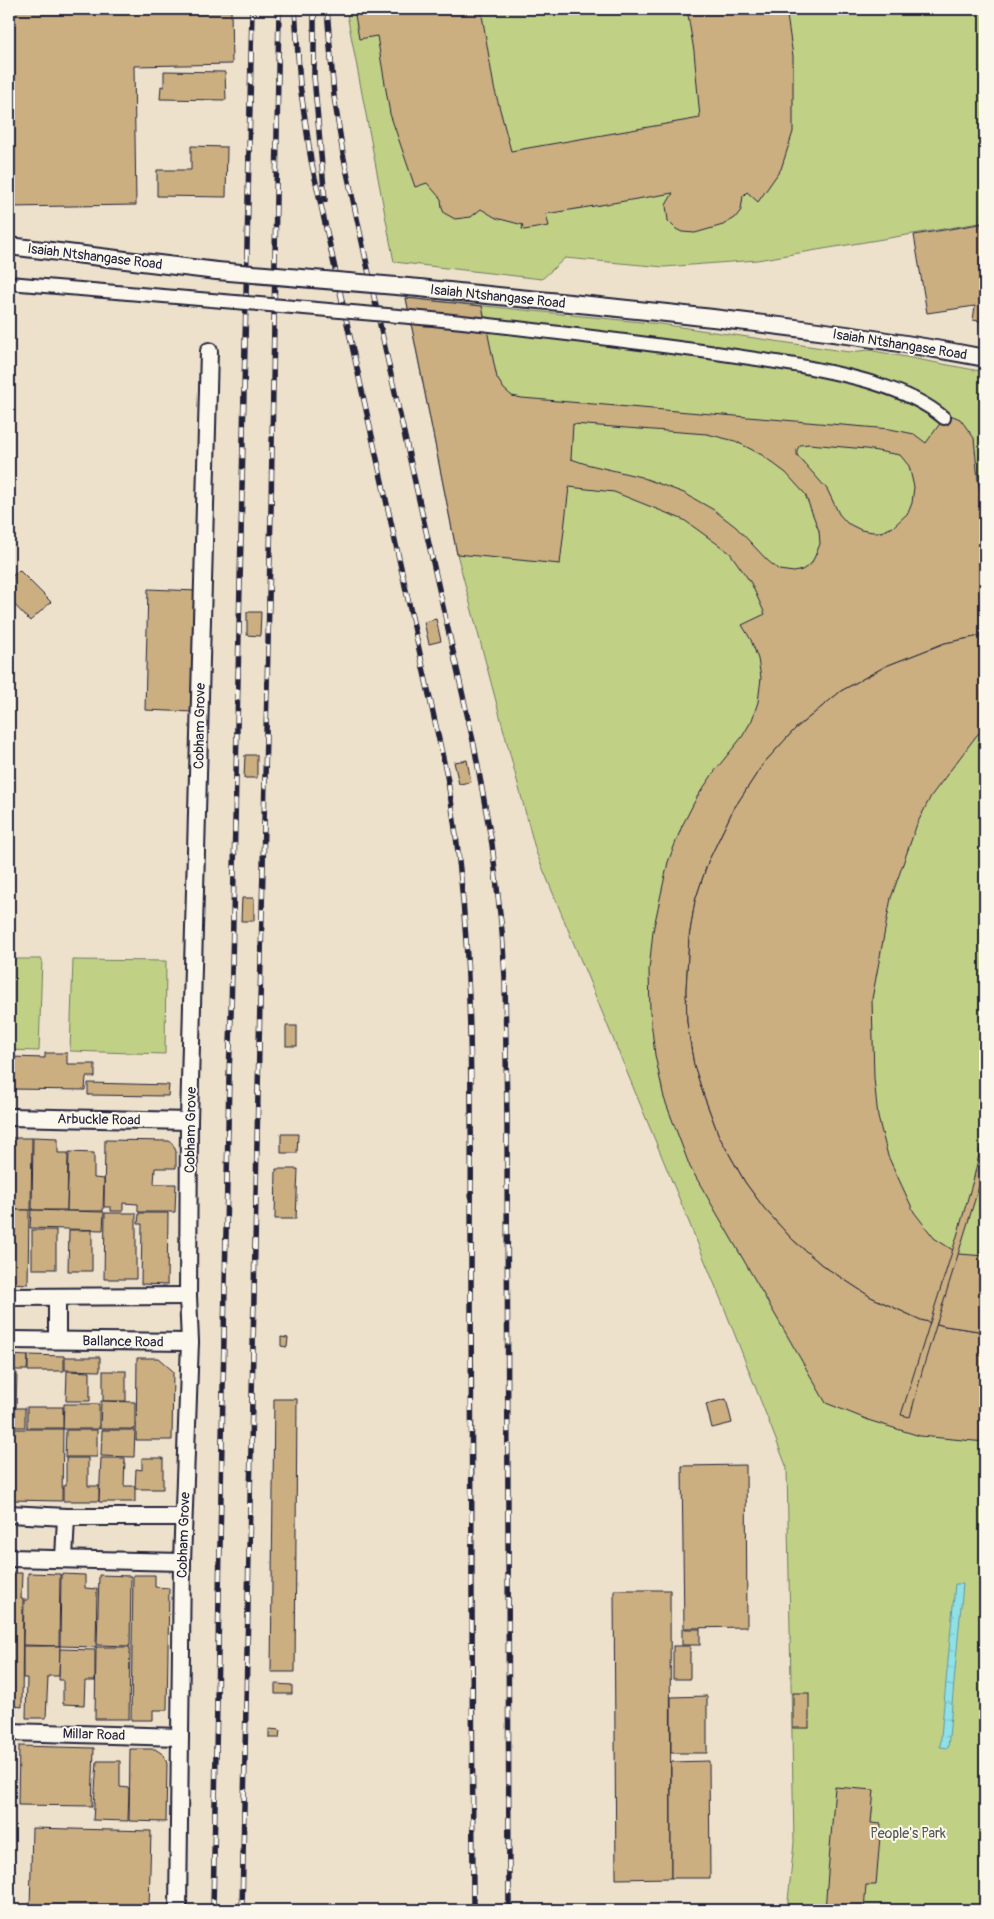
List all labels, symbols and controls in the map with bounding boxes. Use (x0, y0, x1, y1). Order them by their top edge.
street label: Isaiah Ntshangase Road (26, 240, 164, 273)
street label: Isaiah Ntshangase Road (429, 281, 567, 312)
street label: Isaiah Ntshangase Road (831, 325, 969, 364)
street label: Cobham Grove (190, 683, 209, 769)
street label: Cobham Grove (181, 1087, 200, 1173)
street label: Arbuckle Road (57, 1110, 141, 1129)
street label: Ballance Road (82, 1332, 164, 1351)
street label: Cobham Grove (173, 1492, 194, 1578)
street label: Millar Road (62, 1725, 126, 1744)
park label: People's Park (870, 1825, 946, 1842)

